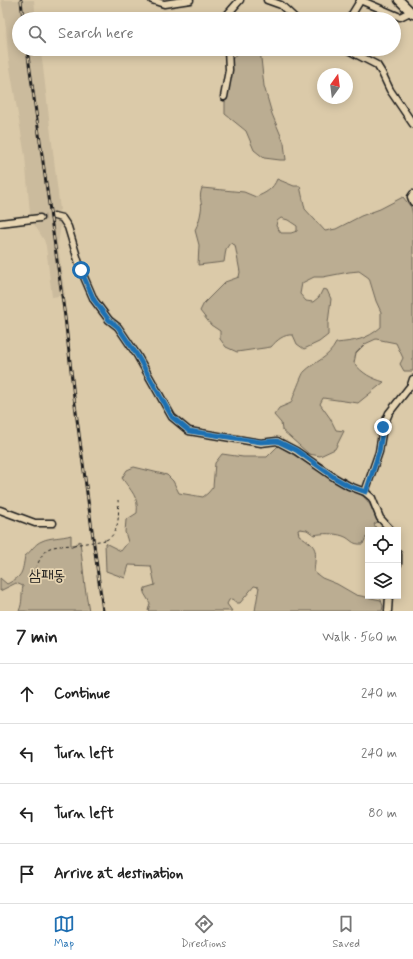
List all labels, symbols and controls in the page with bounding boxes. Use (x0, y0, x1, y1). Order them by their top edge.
search box (12, 12, 401, 56)
icon: search (26, 23, 48, 45)
text: Search here (58, 24, 134, 44)
north arrow (317, 68, 353, 104)
route start (72, 261, 90, 279)
route end (374, 418, 392, 436)
map controls (365, 527, 401, 599)
button: locate (365, 527, 401, 563)
button: layers (365, 563, 401, 599)
district label: 삼패동 (29, 566, 65, 586)
text: 7 min (16, 626, 58, 648)
text: Walk · 560 m (322, 629, 397, 646)
icon: ahead (16, 683, 38, 705)
text: Continue (54, 684, 110, 704)
text: 240 m (361, 685, 397, 702)
icon: left (16, 743, 38, 765)
text: Turn left (54, 744, 114, 764)
text: 240 m (361, 745, 397, 762)
icon: left (16, 803, 38, 825)
text: Turn left (54, 804, 114, 824)
text: 80 m (368, 805, 397, 822)
icon: arrive (16, 863, 38, 885)
text: Arrive at destination (54, 864, 183, 884)
tab: Map (53, 913, 75, 951)
tab: Directions (181, 913, 226, 951)
tab: Saved (332, 913, 360, 951)

